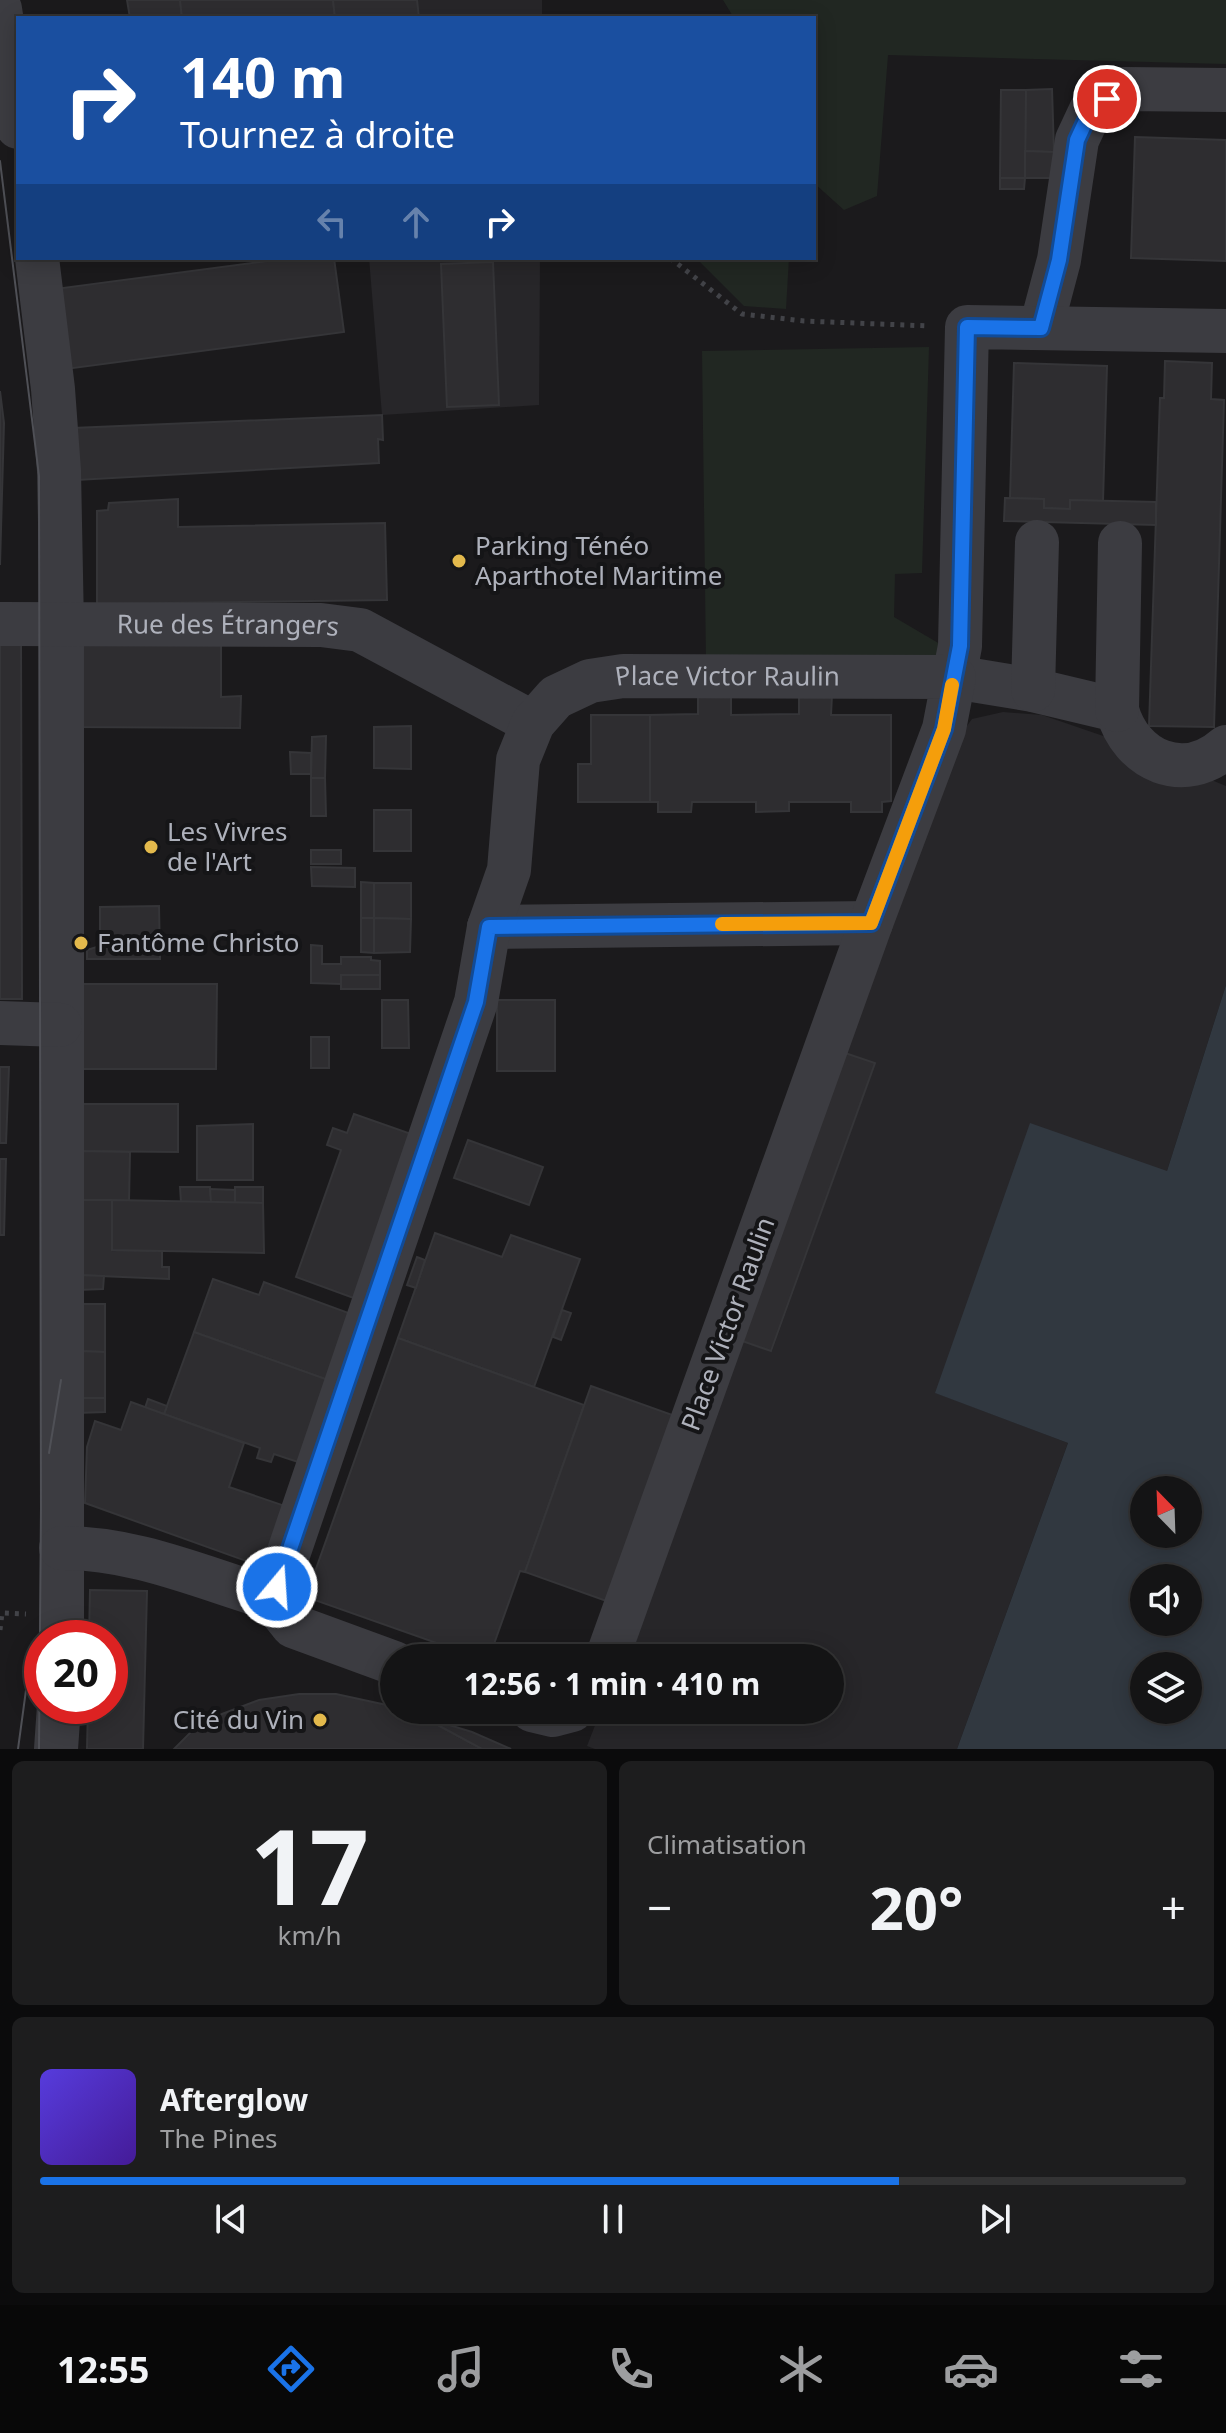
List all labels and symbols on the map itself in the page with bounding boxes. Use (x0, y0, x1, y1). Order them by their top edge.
pin (1073, 65, 1141, 133)
place label: Parking Ténéo Aparthotel Maritime (475, 527, 722, 593)
marker: Parking Ténéo Aparthotel Maritime (450, 552, 468, 570)
street label: Rue des Étrangers (117, 605, 341, 644)
street label: Place Victor Raulin (612, 656, 840, 694)
place label: Les Vivres de l'Art (167, 813, 287, 879)
marker: Les Vivres de l'Art (142, 838, 160, 856)
place label: Fantôme Christo (97, 924, 300, 960)
marker: Fantôme Christo (72, 934, 90, 952)
street label: Place Victor Raulin (672, 1212, 782, 1435)
north arrow (1130, 1476, 1202, 1548)
position arrow (235, 1545, 319, 1629)
speed limit sign: 20 (24, 1620, 128, 1724)
place label: Cité du Vin (173, 1701, 304, 1737)
marker: Cité du Vin (311, 1711, 329, 1729)

